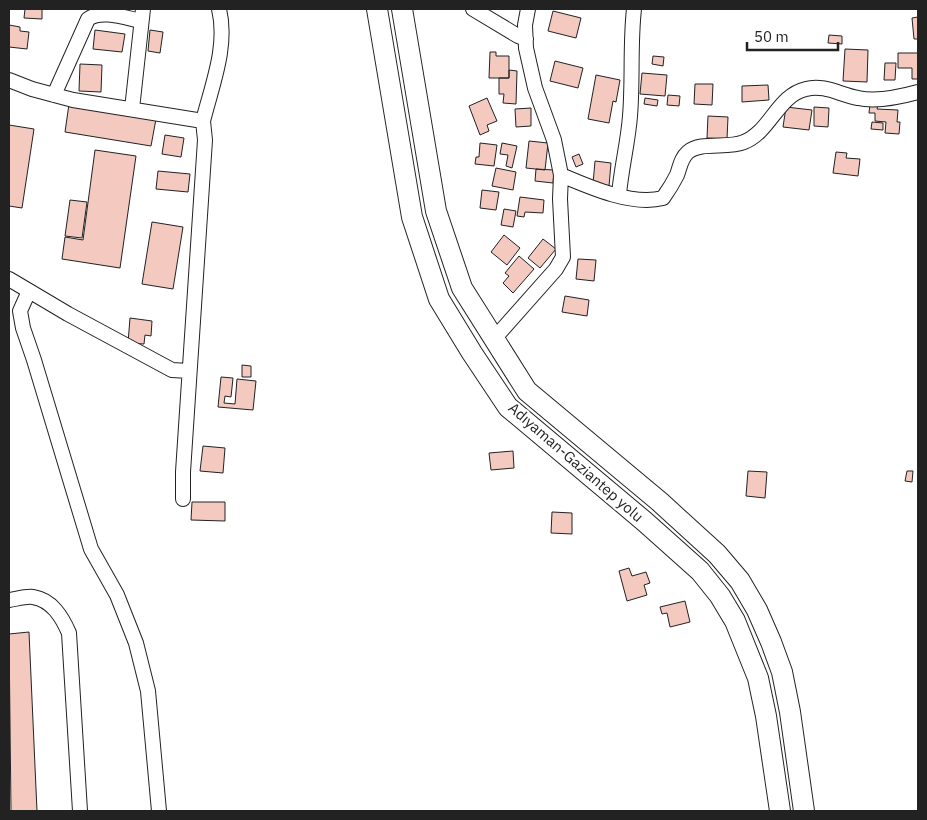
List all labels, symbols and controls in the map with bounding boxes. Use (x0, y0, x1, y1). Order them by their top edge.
scale bar (747, 20, 838, 52)
text: 50 m (754, 27, 789, 46)
street label: Adıyaman-Gaziantep yolu (505, 398, 647, 526)

